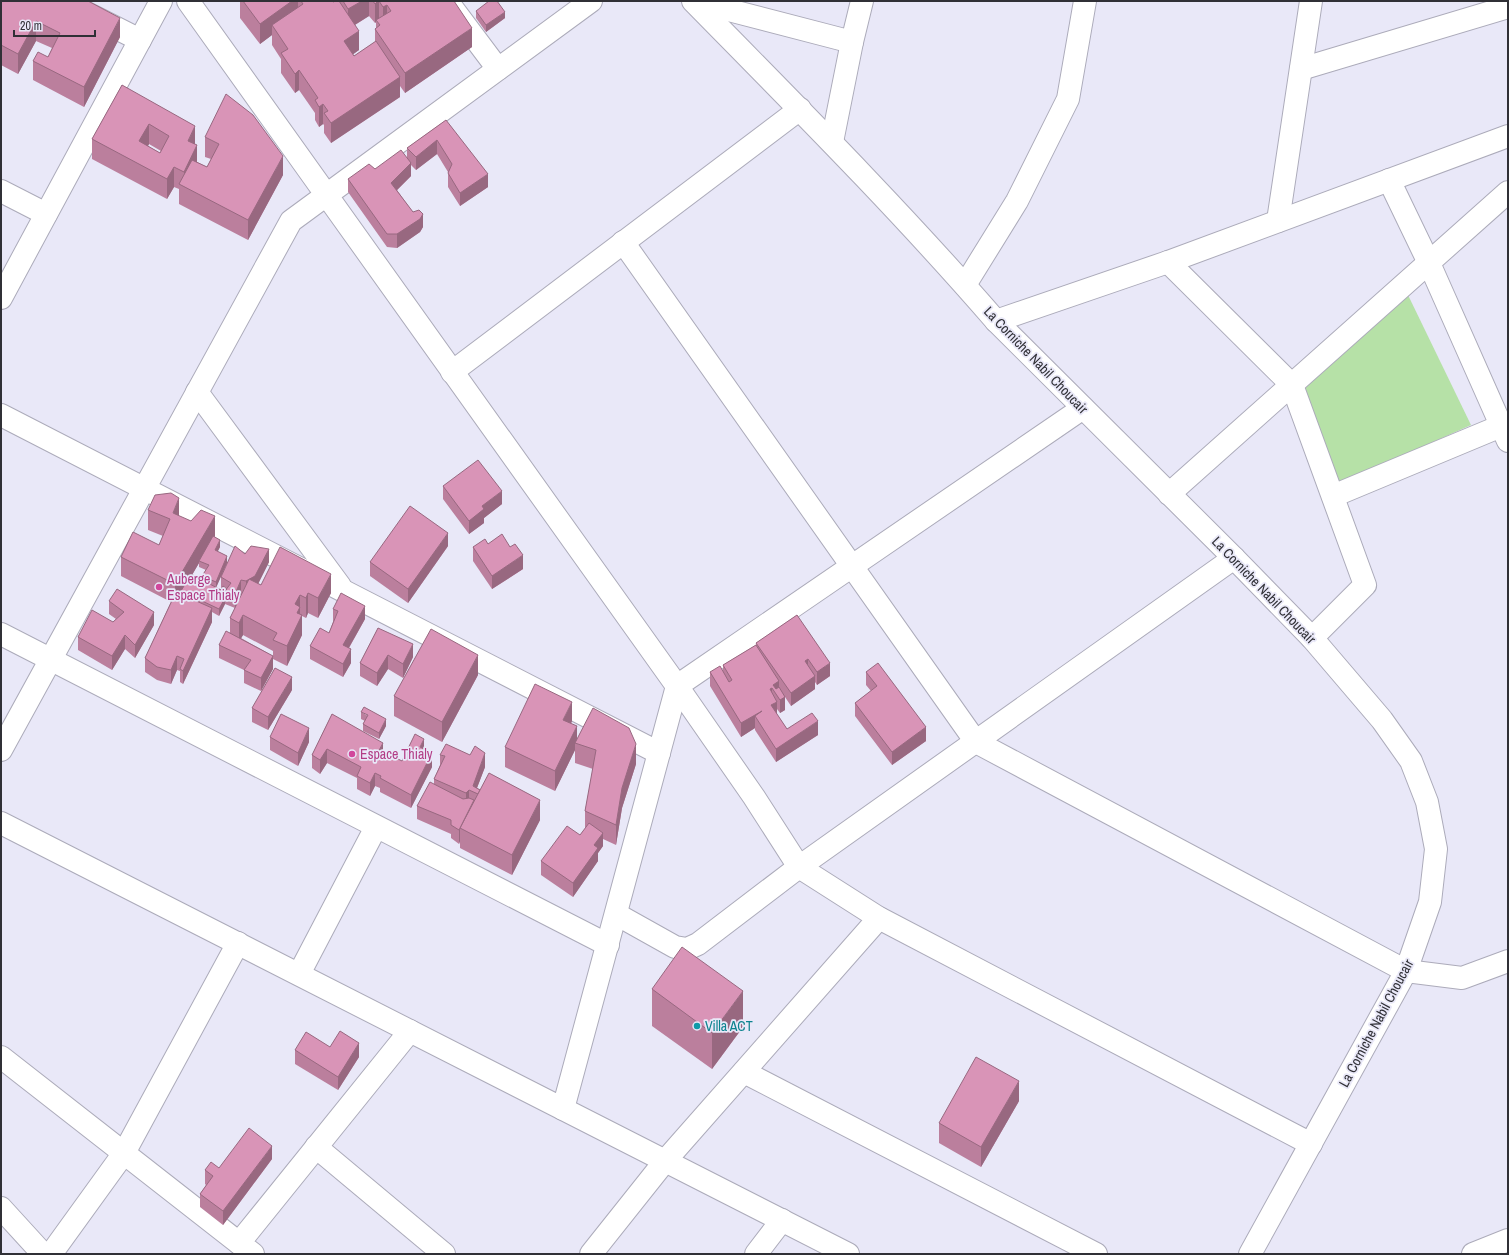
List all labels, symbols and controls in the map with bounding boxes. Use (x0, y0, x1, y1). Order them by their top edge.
scale bar (14, 12, 95, 38)
text: 20 m (20, 18, 42, 34)
street label: La Corniche Nabil Choucair (980, 303, 1092, 418)
street label: La Corniche Nabil Choucair (1208, 533, 1320, 648)
place label: Auberge Espace Thialy (166, 570, 240, 604)
marker: Auberge Espace Thialy (154, 582, 164, 592)
place label: Espace Thialy (360, 745, 433, 763)
marker: Espace Thialy (347, 749, 357, 759)
street label: La Corniche Nabil Choucair (1335, 956, 1417, 1090)
place label: Villa ACT (705, 1017, 753, 1035)
marker: Villa ACT (692, 1021, 702, 1031)

